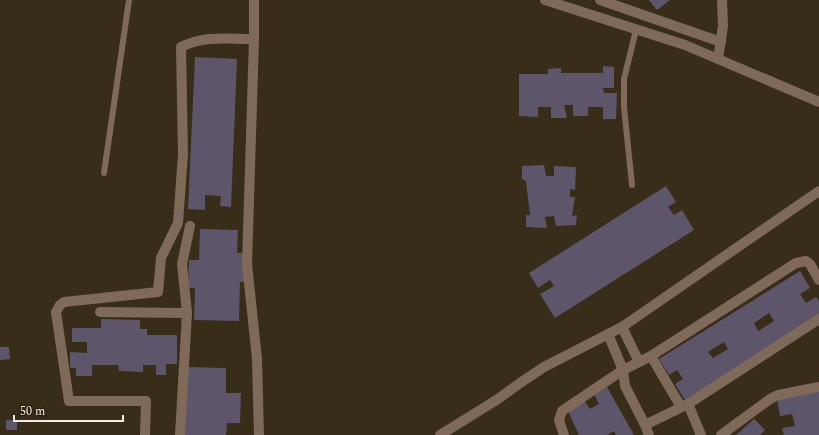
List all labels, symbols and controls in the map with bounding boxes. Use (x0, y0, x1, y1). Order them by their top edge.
scale bar (14, 397, 123, 423)
text: 50 m (20, 402, 45, 421)

